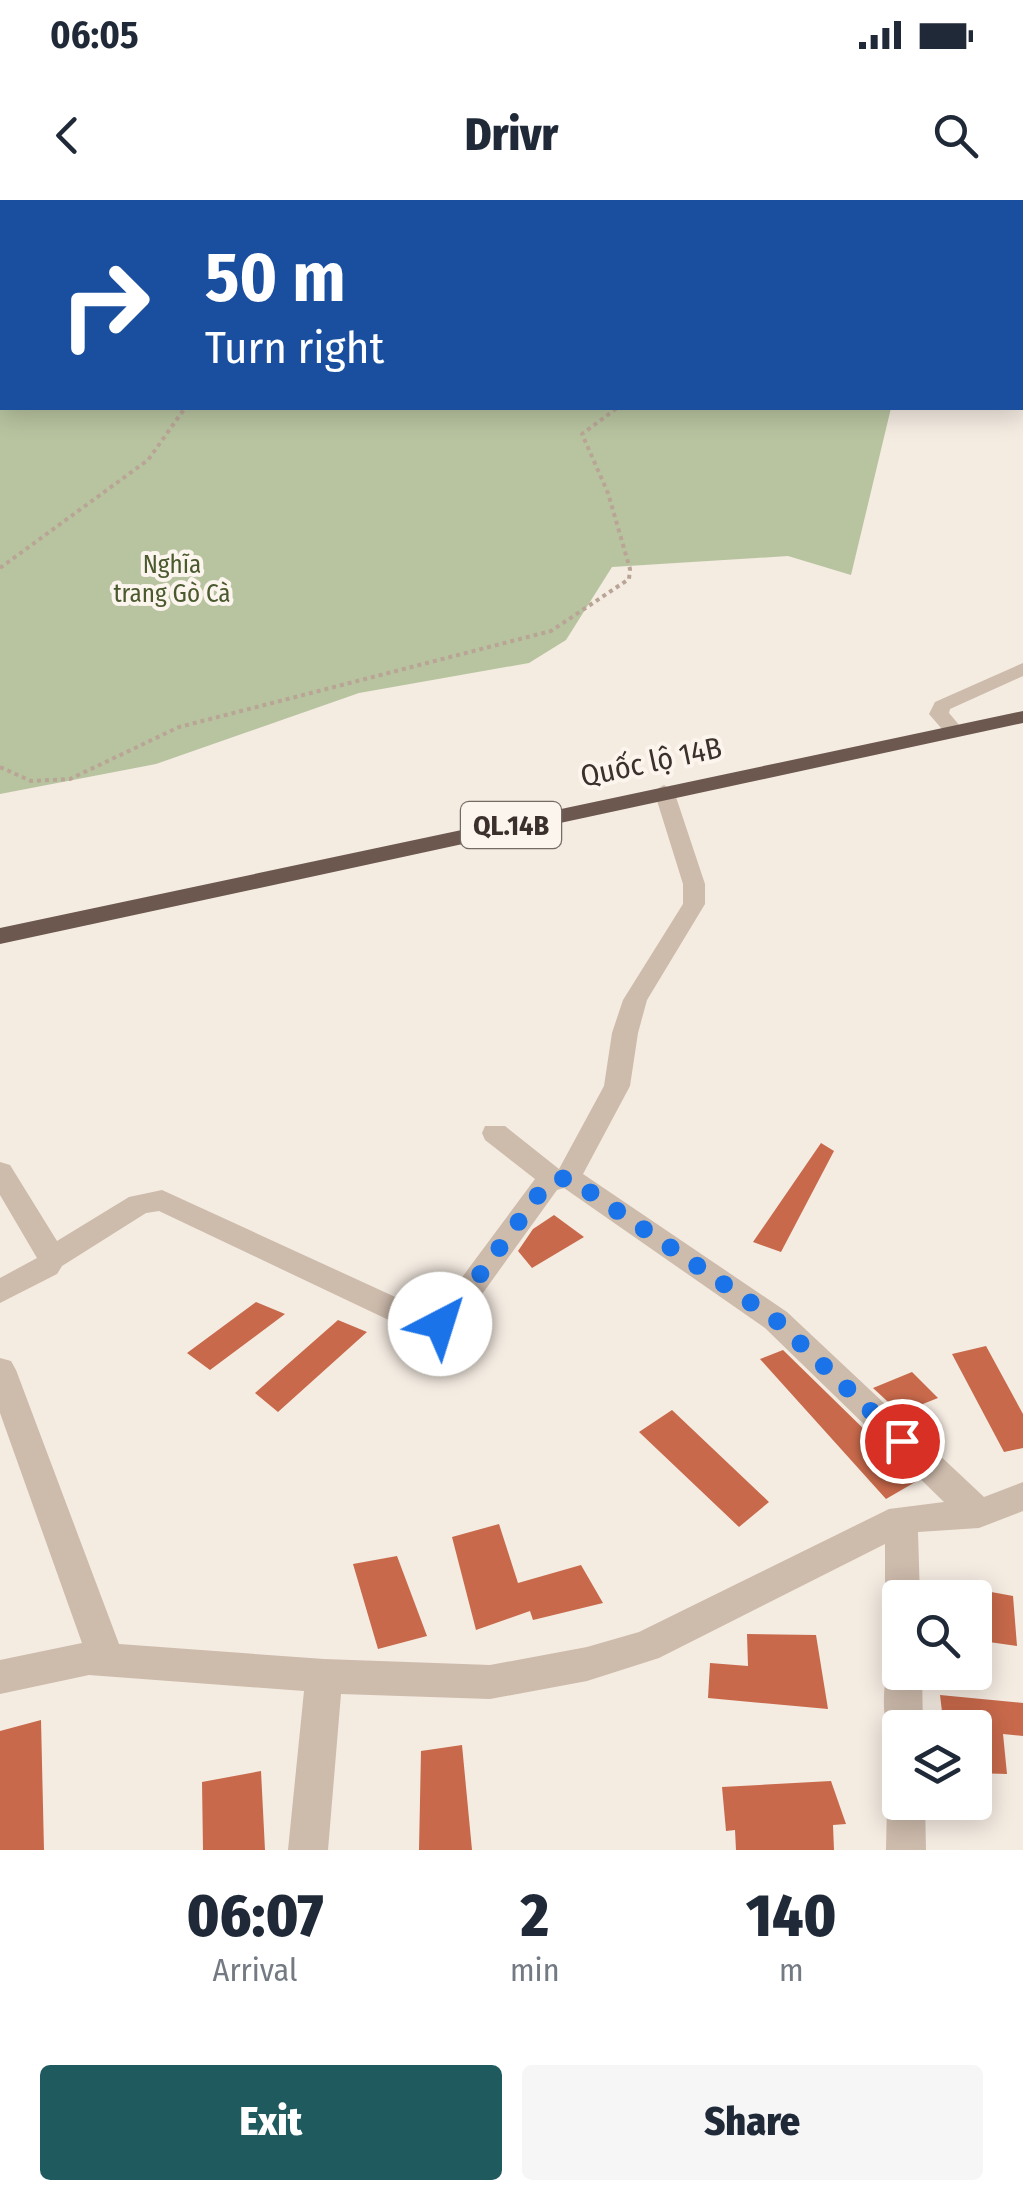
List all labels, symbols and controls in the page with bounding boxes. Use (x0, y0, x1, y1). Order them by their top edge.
text: 06:05 (50, 12, 139, 58)
icon: back (40, 108, 95, 163)
text: Drivr (465, 108, 558, 162)
icon: search (928, 108, 983, 163)
text: 50 m (205, 236, 346, 320)
icon: right (40, 240, 170, 370)
text: Turn right (205, 321, 384, 375)
park label: Nghĩa trang Gò Cà (113, 550, 231, 609)
street label: Quốc lộ 14B (577, 729, 725, 795)
road number: QL.14B (461, 802, 561, 848)
position arrow (388, 1272, 492, 1376)
pin (860, 1399, 945, 1484)
icon: arrive (875, 1414, 930, 1469)
map controls (882, 1580, 992, 1820)
button: search (882, 1580, 992, 1690)
button: layers (882, 1710, 992, 1820)
text: 06:07 (186, 1880, 324, 1952)
text: 2 (521, 1880, 549, 1952)
text: 140 (746, 1880, 837, 1952)
text: Arrival (213, 1951, 297, 1989)
text: min (510, 1951, 560, 1989)
text: m (779, 1951, 804, 1989)
button: Exit (40, 2065, 502, 2180)
button: Share (522, 2065, 983, 2180)

